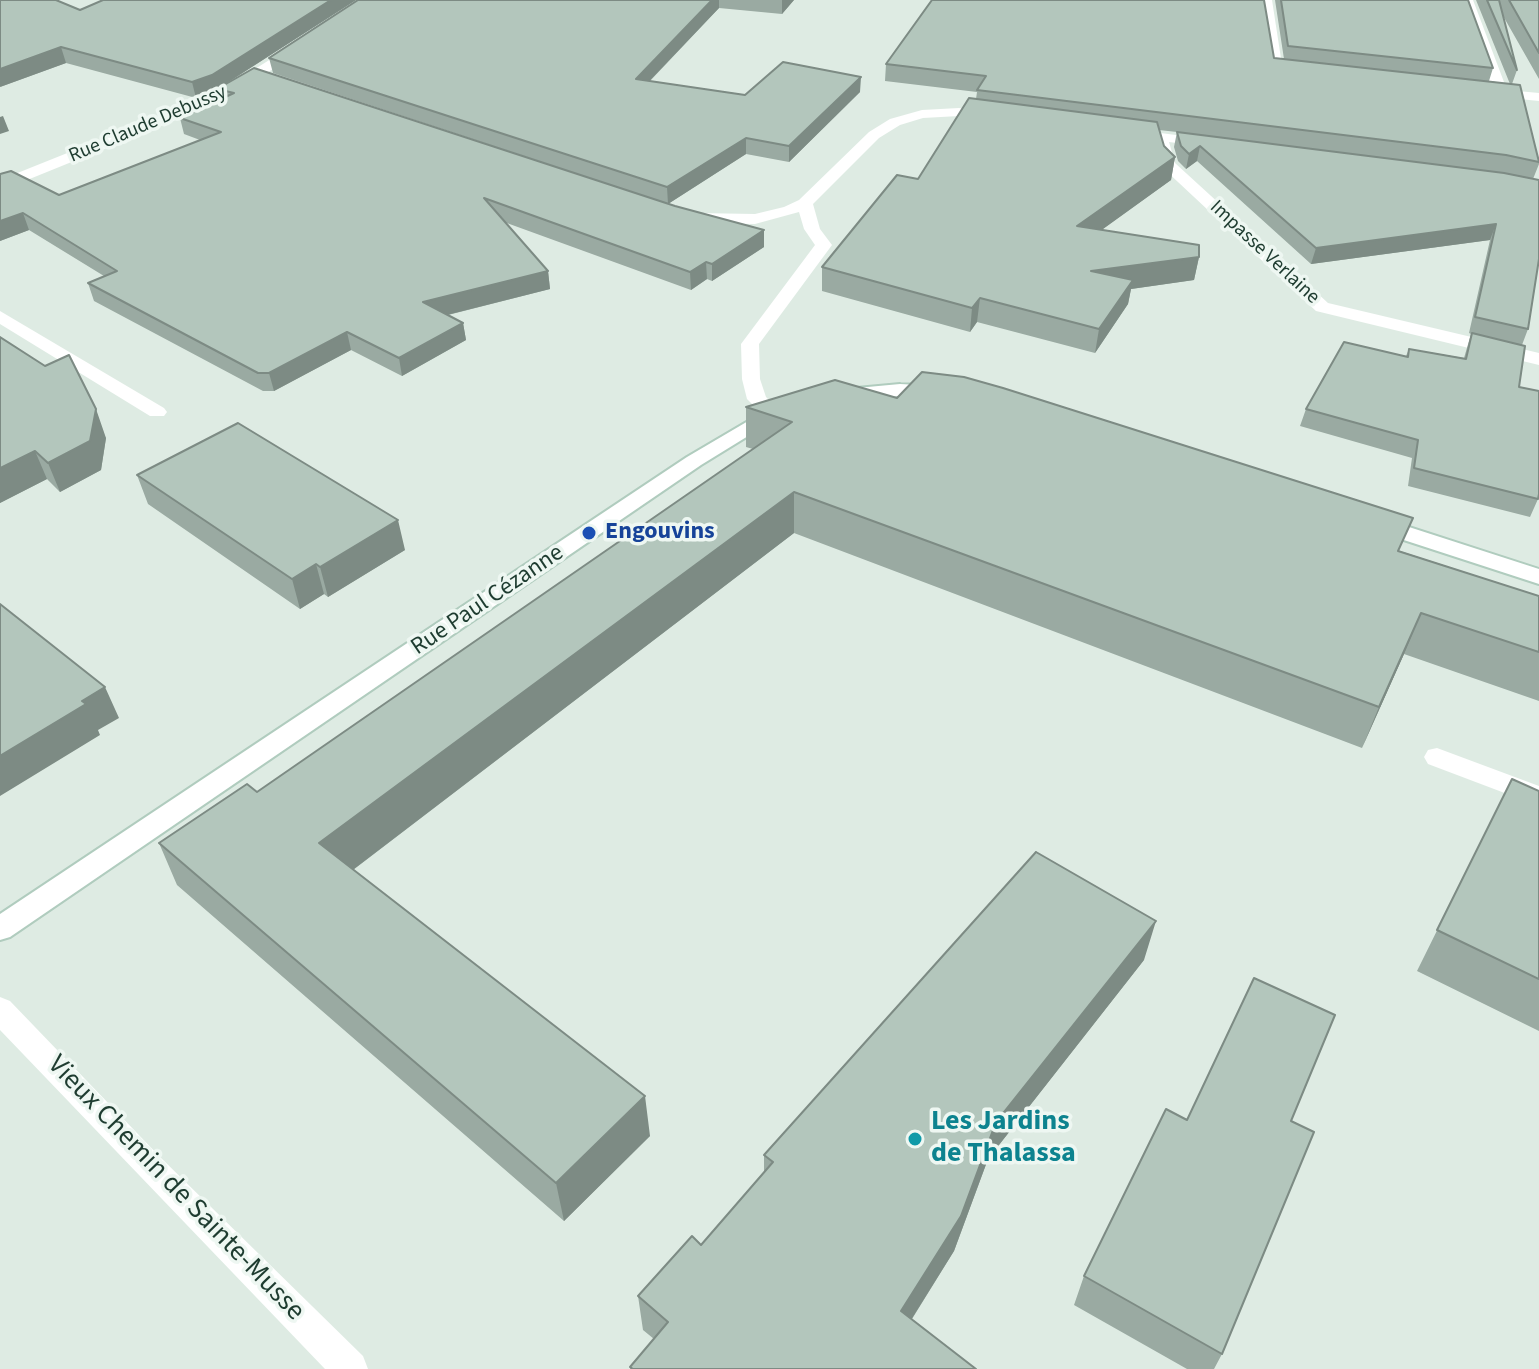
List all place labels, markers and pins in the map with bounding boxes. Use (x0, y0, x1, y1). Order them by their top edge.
place label: Engouvins (605, 519, 715, 547)
marker: Engouvins (580, 524, 598, 542)
place label: Les Jardins de Thalassa (931, 1106, 1076, 1172)
marker: Les Jardins de Thalassa (906, 1130, 924, 1148)

